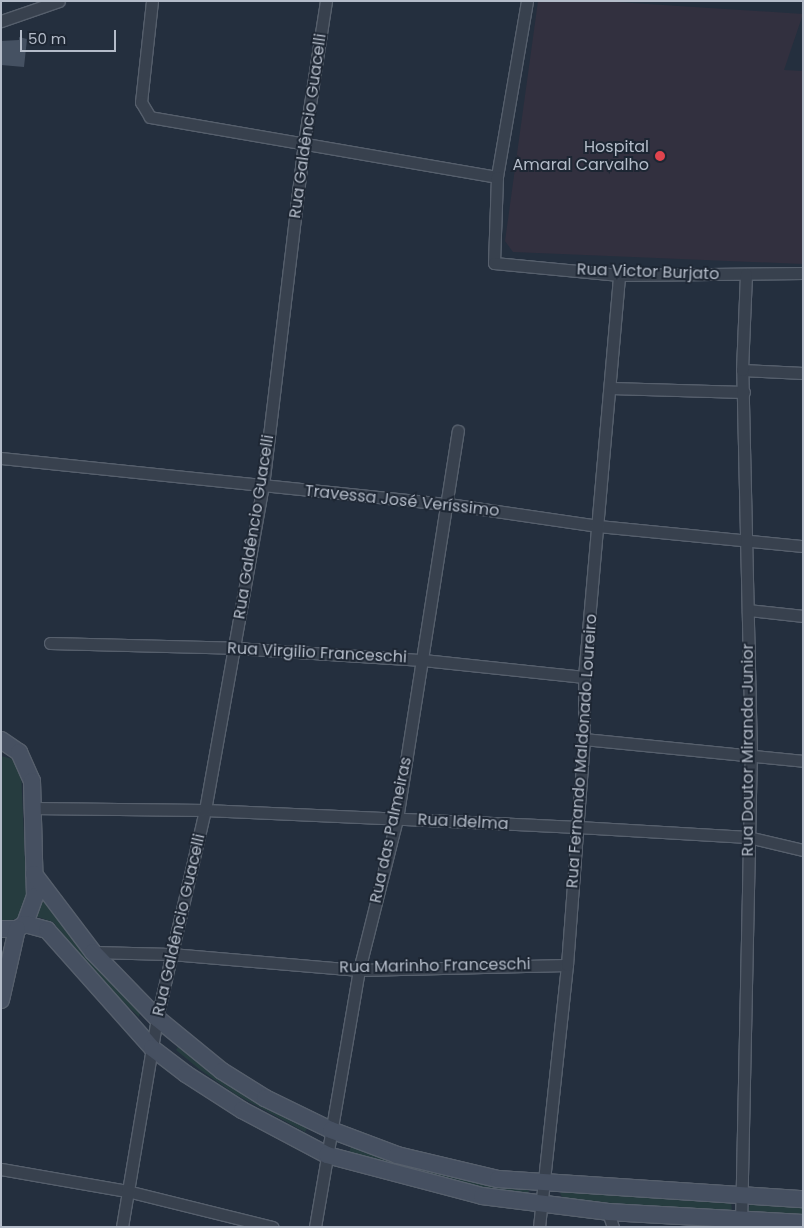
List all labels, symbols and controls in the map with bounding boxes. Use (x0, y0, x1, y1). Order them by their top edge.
scale bar (22, 20, 119, 52)
text: 50 m (28, 28, 66, 49)
street label: Rua Galdêncio Guacelli (286, 32, 330, 220)
place label: Hospital Amaral Carvalho (513, 137, 649, 175)
marker: Hospital Amaral Carvalho (653, 149, 667, 163)
street label: Rua Victor Burjato (576, 260, 720, 284)
street label: Rua Galdêncio Guacelli (230, 433, 278, 621)
street label: Travessa José Veríssimo (304, 481, 500, 521)
street label: Rua Fernando Maldonado Loureiro (563, 613, 601, 889)
street label: Rua Virgilio Franceschi (227, 639, 407, 667)
street label: Rua Doutor Miranda Junior (738, 644, 758, 856)
street label: Rua das Palmeiras (366, 755, 416, 905)
street label: Rua Idelma (417, 810, 509, 834)
street label: Rua Galdêncio Guacelli (149, 832, 209, 1018)
street label: Rua Marinho Franceschi (339, 955, 531, 977)

